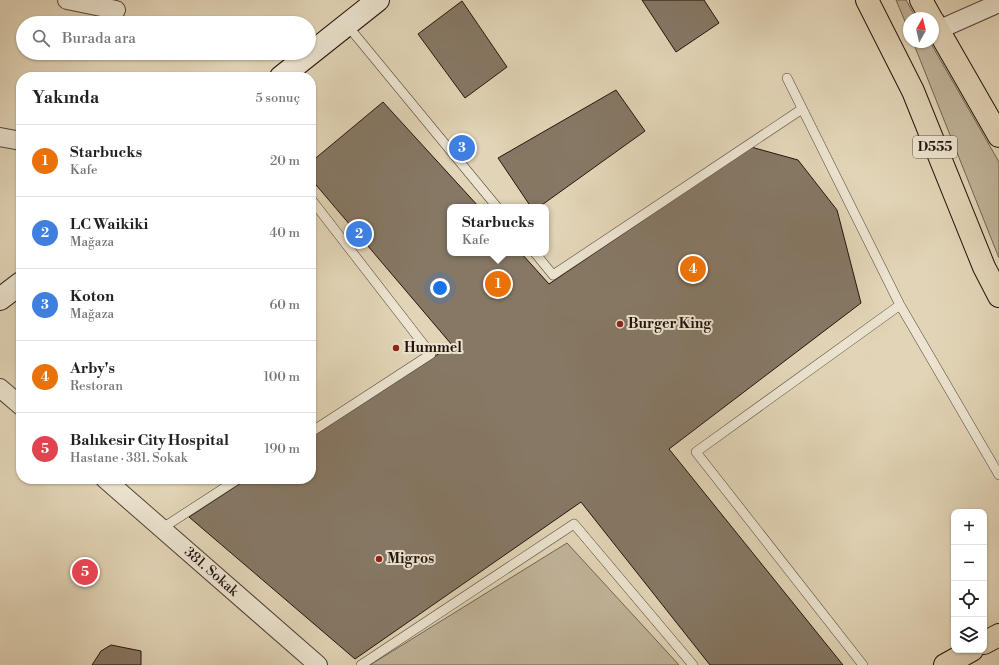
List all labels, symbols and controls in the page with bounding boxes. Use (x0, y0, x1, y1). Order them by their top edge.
north arrow (903, 12, 939, 48)
search box (16, 16, 316, 60)
icon: search (30, 27, 52, 49)
text: Burada ara (62, 29, 136, 48)
text: Yakında (32, 87, 99, 109)
text: 5 sonuç (255, 90, 300, 106)
pin: 3 (449, 133, 475, 163)
road number: D555 (913, 136, 957, 158)
text: Starbucks (70, 143, 142, 162)
text: 1 (42, 153, 48, 169)
text: 20 m (270, 153, 300, 169)
text: Kafe (70, 162, 98, 178)
popup (447, 204, 549, 256)
text: Starbucks (462, 213, 534, 232)
text: LC Waikiki (70, 215, 148, 234)
pin: 2 (346, 219, 372, 249)
text: 2 (41, 225, 49, 241)
text: 40 m (270, 225, 300, 241)
text: Kafe (462, 232, 489, 248)
text: Mağaza (70, 234, 114, 250)
pin: 4 (680, 254, 706, 284)
pin: 1 (485, 269, 511, 299)
your location (430, 278, 450, 298)
text: Koton (70, 287, 114, 306)
text: 3 (41, 297, 49, 313)
text: 60 m (269, 297, 300, 313)
text: Mağaza (70, 306, 114, 322)
place label: Burger King (628, 315, 712, 333)
marker: Burger King (615, 319, 625, 329)
place label: Hummel (404, 339, 462, 357)
marker: Hummel (391, 343, 401, 353)
text: Arby's (70, 359, 115, 378)
text: 4 (41, 369, 49, 385)
text: 100 m (264, 369, 300, 385)
text: Restoran (70, 378, 123, 394)
text: Balıkesir City Hospital (70, 431, 229, 450)
text: 5 (41, 441, 49, 457)
text: 190 m (264, 441, 300, 457)
text: Hastane · 381. Sokak (70, 450, 188, 466)
map controls (951, 509, 987, 653)
button: + (951, 509, 987, 545)
street label: 381. Sokak (180, 543, 243, 601)
button: − (951, 545, 987, 581)
place label: Migros (387, 550, 434, 568)
marker: Migros (374, 554, 384, 564)
pin: 5 (72, 557, 98, 587)
button: locate (951, 581, 987, 617)
button: layers (951, 617, 987, 653)

